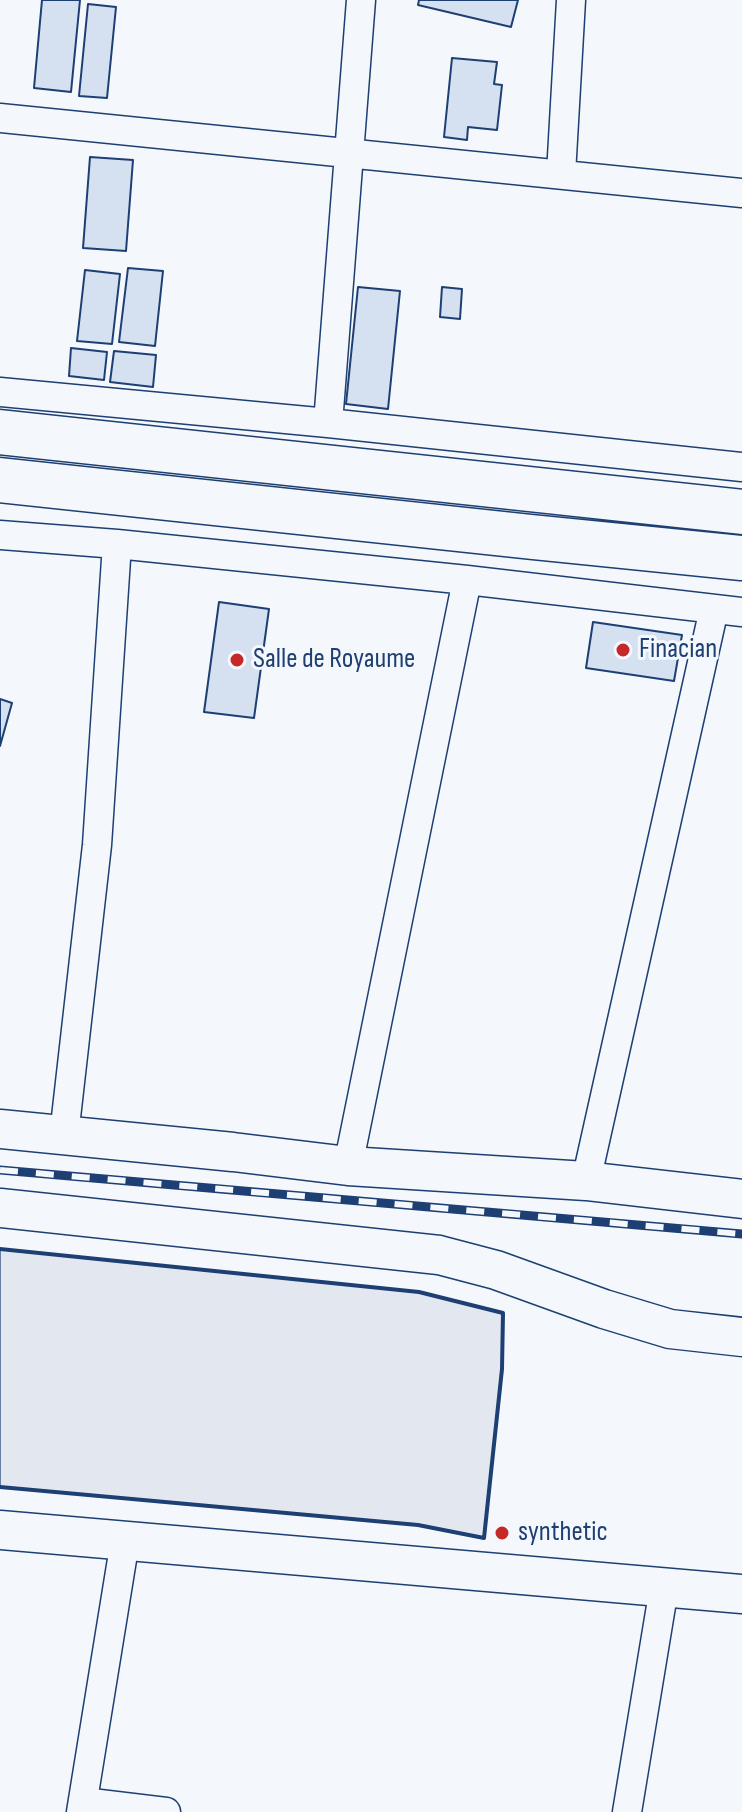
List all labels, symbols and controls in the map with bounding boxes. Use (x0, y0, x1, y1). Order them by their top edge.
place label: Finacian (639, 633, 717, 667)
marker: Finacian (614, 641, 632, 659)
place label: Salle de Royaume (253, 643, 415, 677)
marker: Salle de Royaume (228, 651, 246, 669)
place label: synthetic (518, 1516, 608, 1550)
marker: synthetic (493, 1524, 511, 1542)

